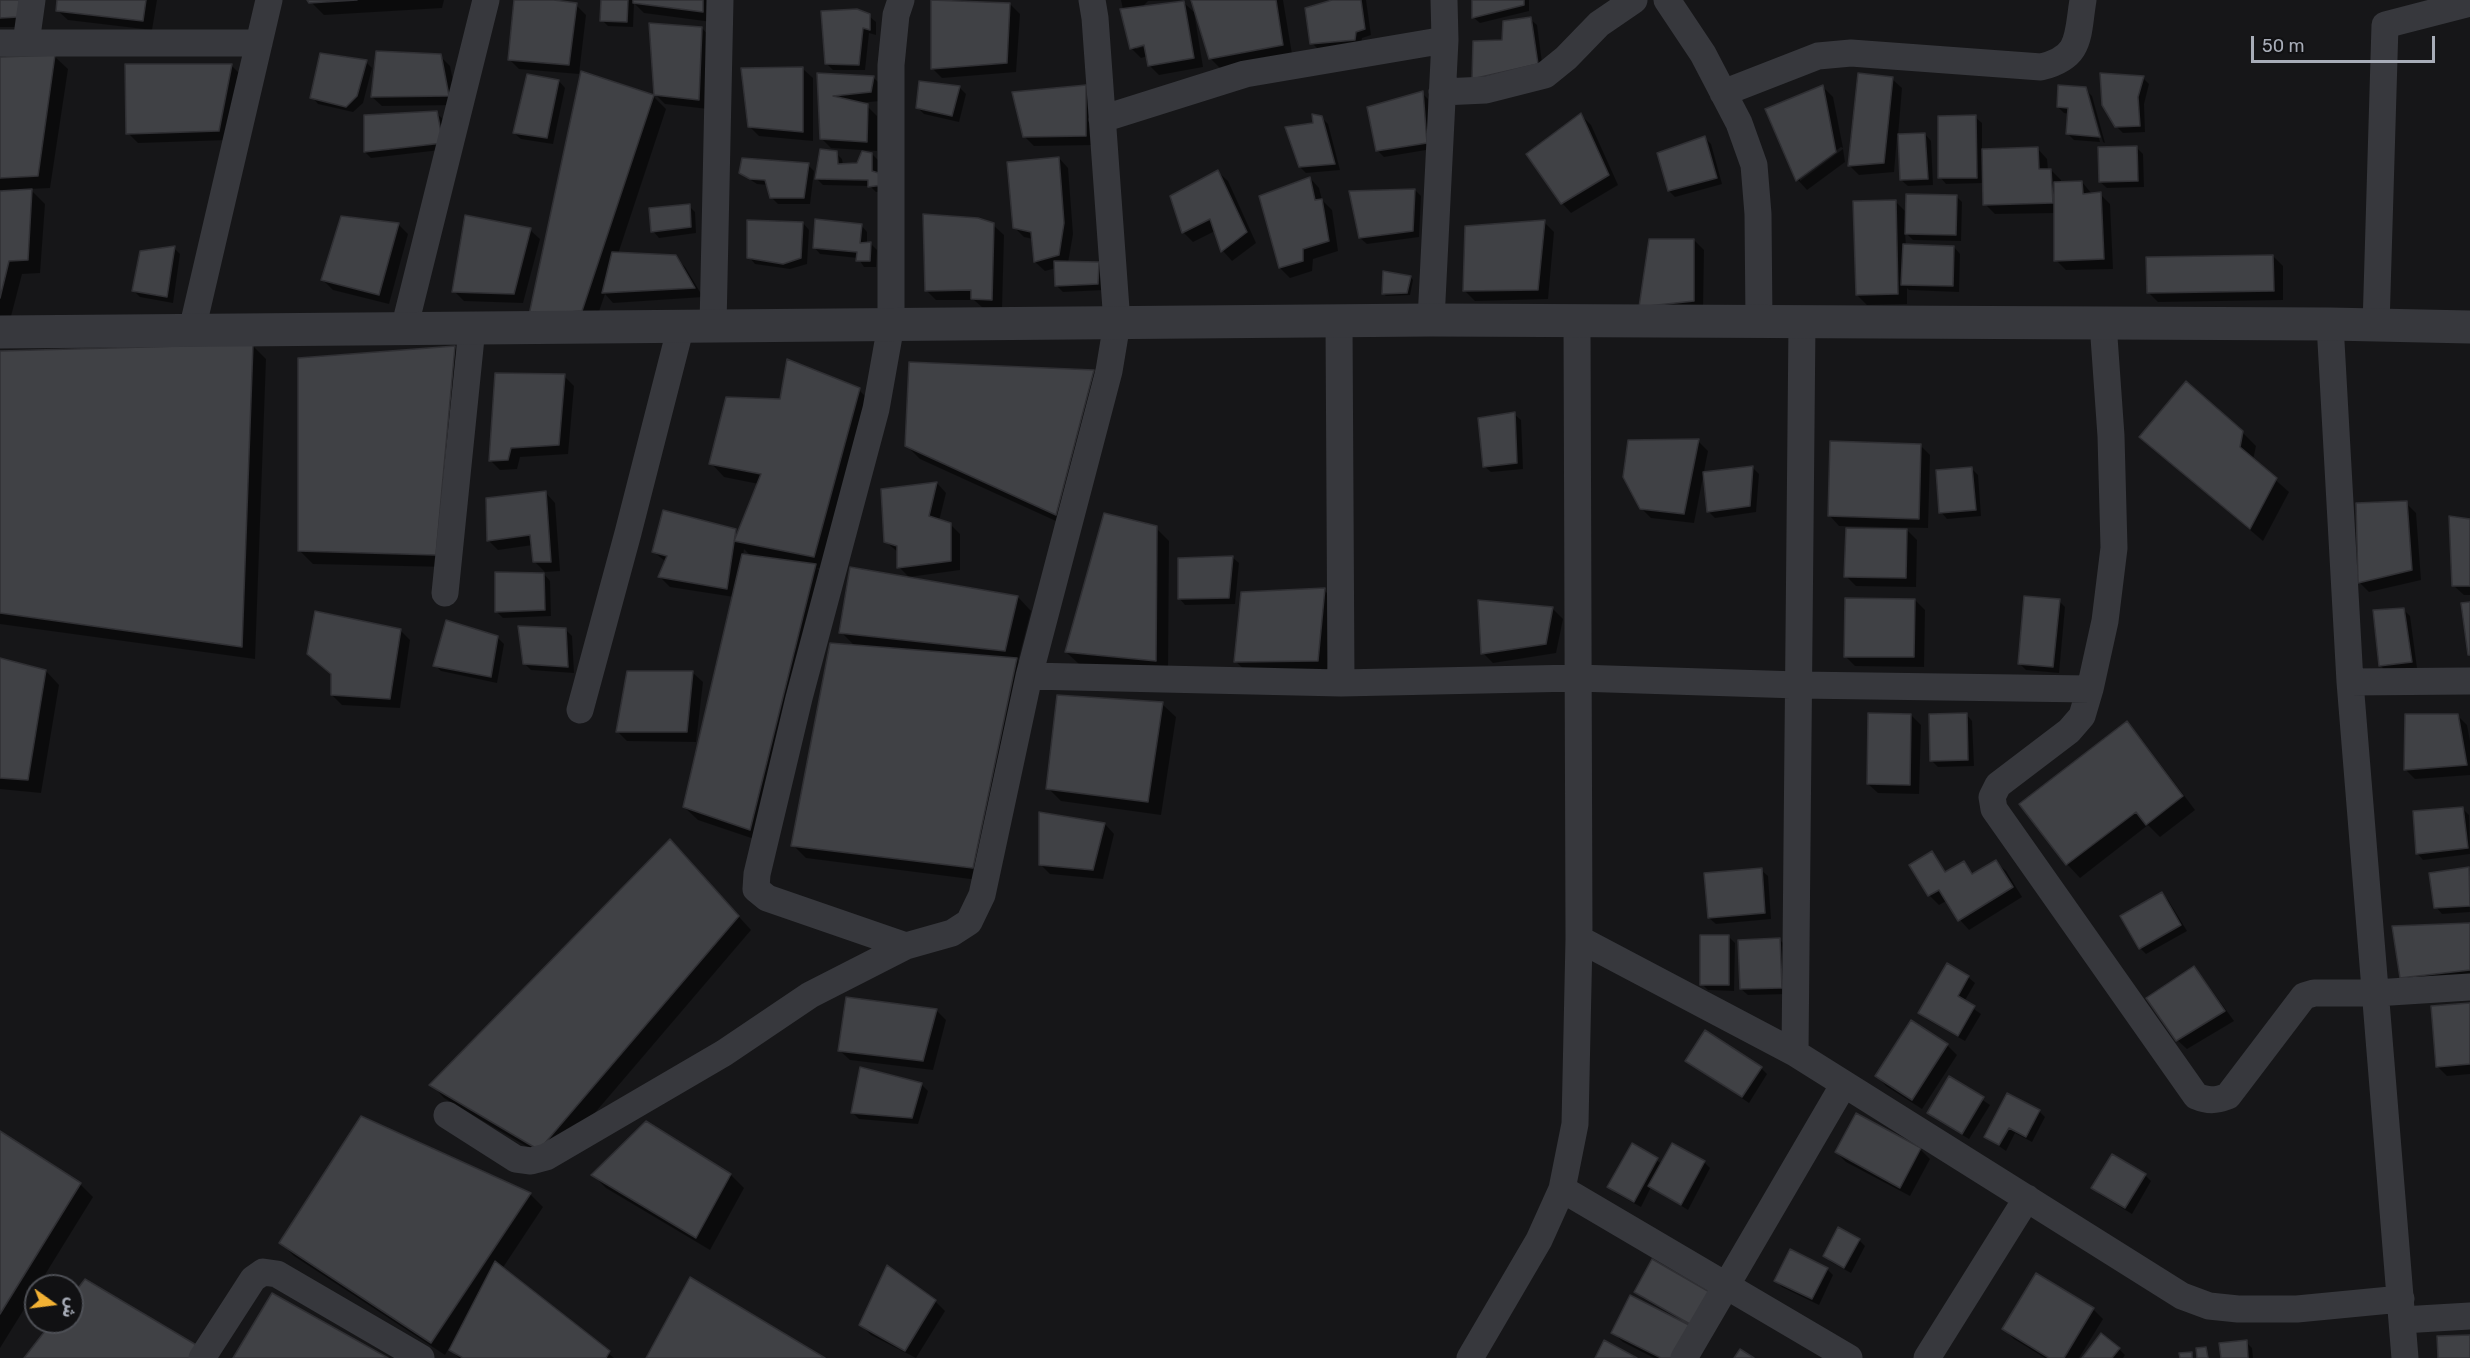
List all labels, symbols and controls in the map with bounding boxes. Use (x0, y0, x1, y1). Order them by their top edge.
scale bar (2254, 24, 2438, 62)
text: 50 m (2262, 35, 2305, 57)
north arrow (24, 1274, 84, 1334)
text: ش (58, 1296, 82, 1320)

